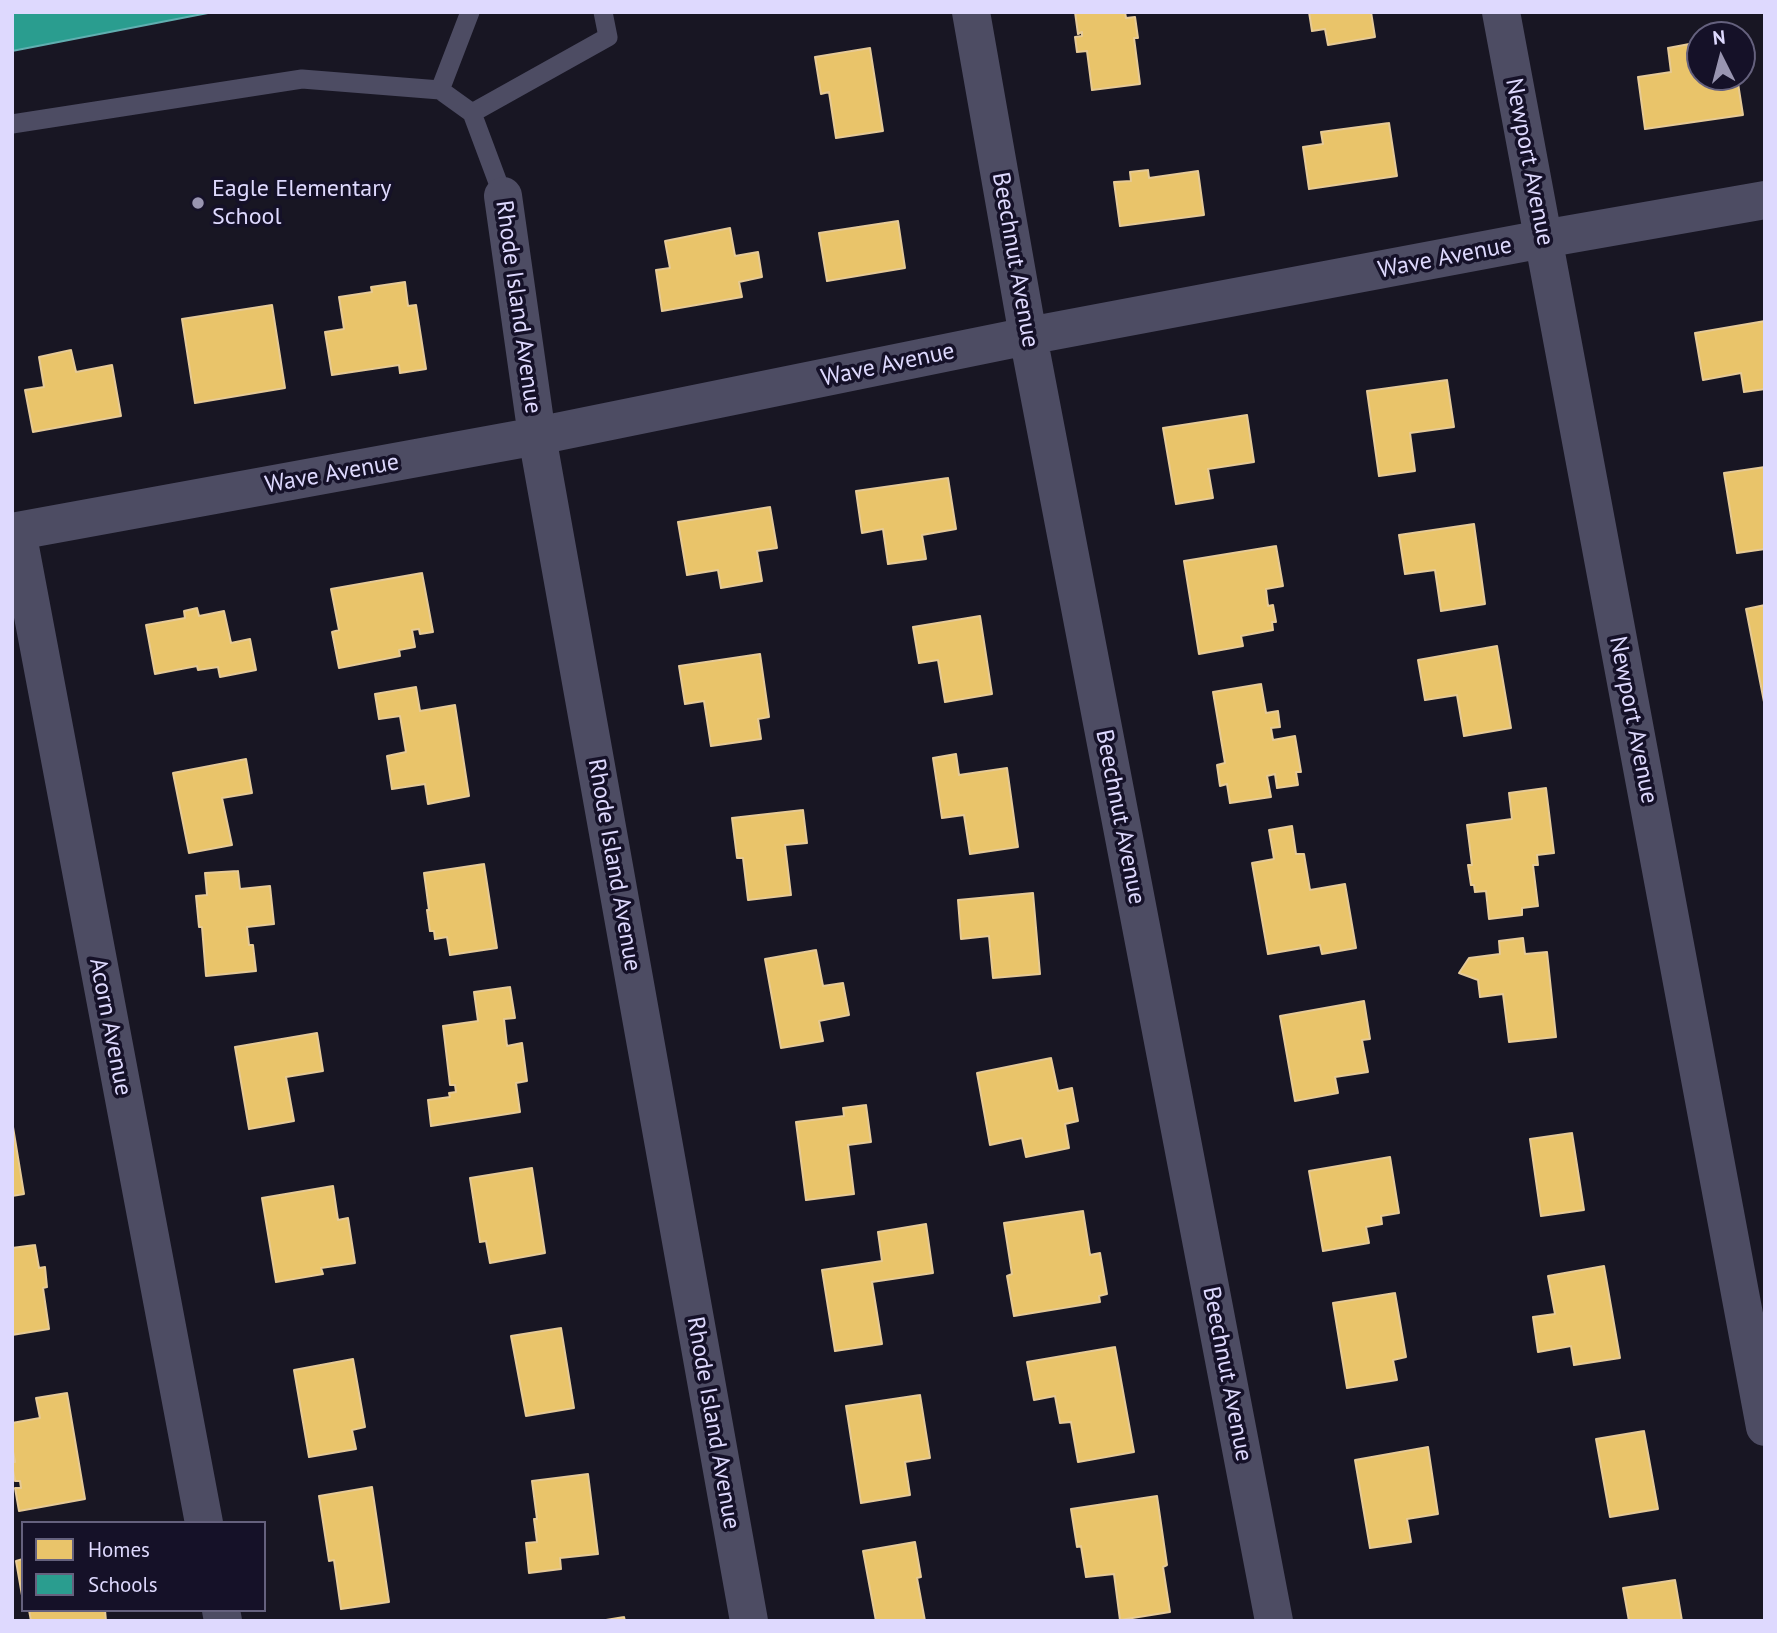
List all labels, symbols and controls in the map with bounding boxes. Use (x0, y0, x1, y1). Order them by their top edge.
north arrow (1686, 21, 1756, 91)
text: N (1712, 25, 1726, 50)
street label: Newport Avenue (1499, 76, 1559, 248)
street label: Beechnut Avenue (985, 170, 1045, 350)
place label: Eagle Elementary School (212, 175, 392, 231)
marker: Eagle Elementary School (190, 195, 206, 211)
street label: Rhode Island Avenue (489, 198, 547, 416)
street label: Wave Avenue (1376, 231, 1514, 285)
street label: Wave Avenue (819, 337, 957, 393)
street label: Wave Avenue (263, 448, 401, 500)
street label: Newport Avenue (1603, 634, 1663, 806)
street label: Beechnut Avenue (1089, 727, 1151, 907)
street label: Rhode Island Avenue (581, 757, 647, 973)
street label: Acorn Avenue (83, 956, 137, 1098)
street label: Beechnut Avenue (1196, 1284, 1258, 1464)
street label: Rhode Island Avenue (680, 1315, 746, 1531)
legend (21, 1521, 266, 1612)
text: Homes (88, 1536, 150, 1563)
text: Schools (88, 1571, 158, 1598)

